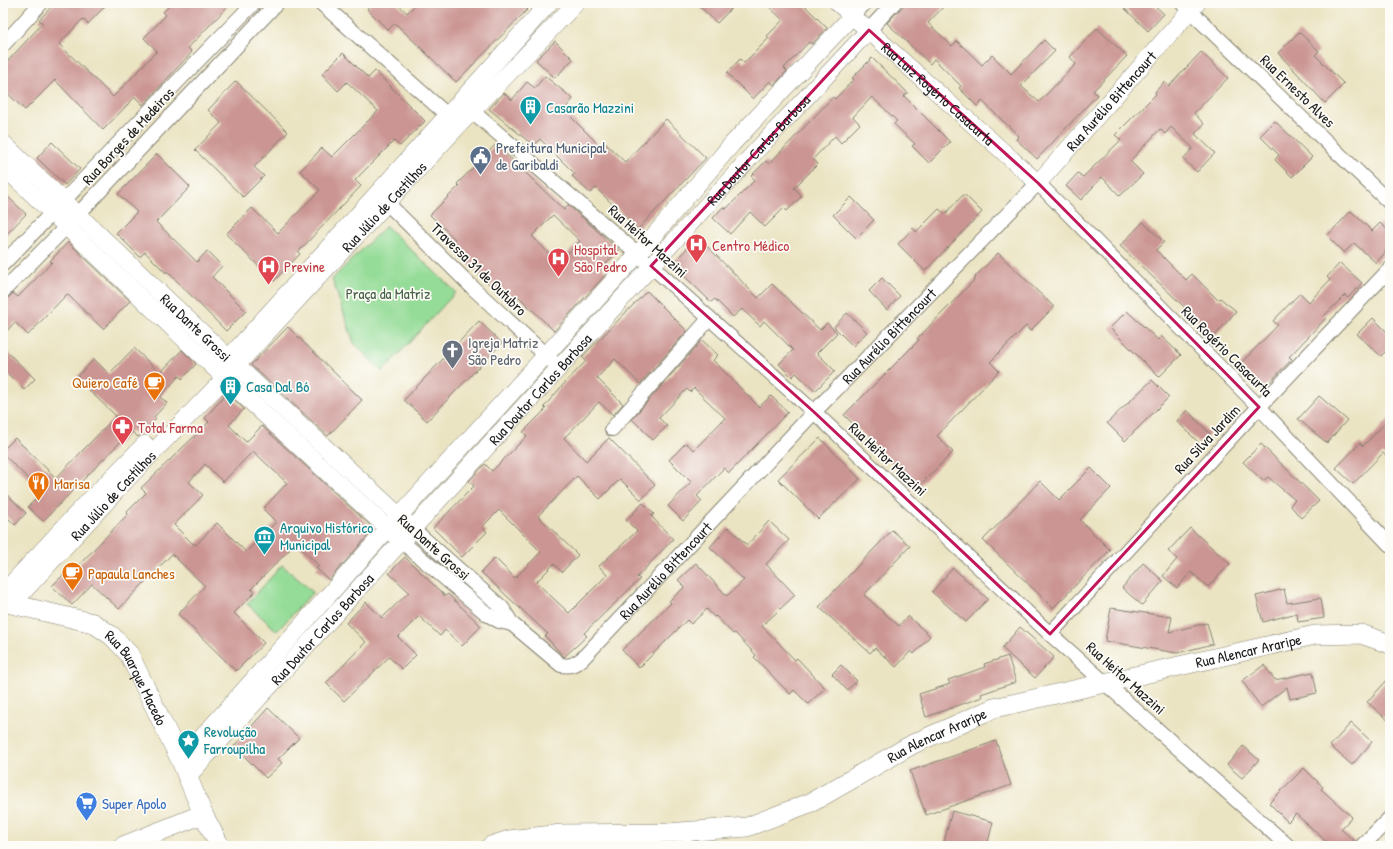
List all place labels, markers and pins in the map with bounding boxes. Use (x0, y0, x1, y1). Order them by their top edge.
building icon: Casarão Mazzini (517, 94, 543, 127)
place label: Casarão Mazzini (546, 97, 634, 118)
place label: Prefeitura Municipal de Garibaldi (496, 137, 606, 175)
public building icon: Prefeitura Municipal de Garibaldi (467, 143, 493, 176)
hospital icon: Centro Médico (683, 232, 709, 265)
place label: Centro Médico (712, 235, 789, 256)
place label: Hospital São Pedro (574, 239, 627, 277)
hospital icon: Hospital São Pedro (545, 245, 571, 278)
hospital icon: Previne (256, 253, 282, 286)
place label: Previne (284, 256, 325, 277)
place label: Igreja Matriz São Pedro (468, 332, 539, 370)
church icon: Igreja Matriz São Pedro (440, 338, 466, 371)
cafe icon: Quiero Café (141, 369, 167, 402)
place label: Quiero Café (72, 372, 138, 393)
building icon: Casa Dal Bó (218, 373, 244, 406)
place label: Casa Dal Bó (246, 376, 309, 397)
pharmacy icon: Total Farma (110, 414, 136, 447)
place label: Total Farma (138, 417, 203, 438)
restaurant icon: Marisa (26, 470, 52, 503)
place label: Marisa (54, 473, 90, 494)
place label: Arquivo Histórico Municipal (280, 517, 373, 555)
museum icon: Arquivo Histórico Municipal (252, 523, 278, 556)
cafe icon: Papaula Lanches (60, 560, 86, 593)
place label: Papaula Lanches (88, 563, 175, 584)
place label: Revolução Farroupilha (203, 721, 265, 759)
place icon: Revolução Farroupilha (176, 727, 202, 760)
supermarket icon: Super Apolo (74, 790, 100, 823)
place label: Super Apolo (102, 793, 166, 814)

